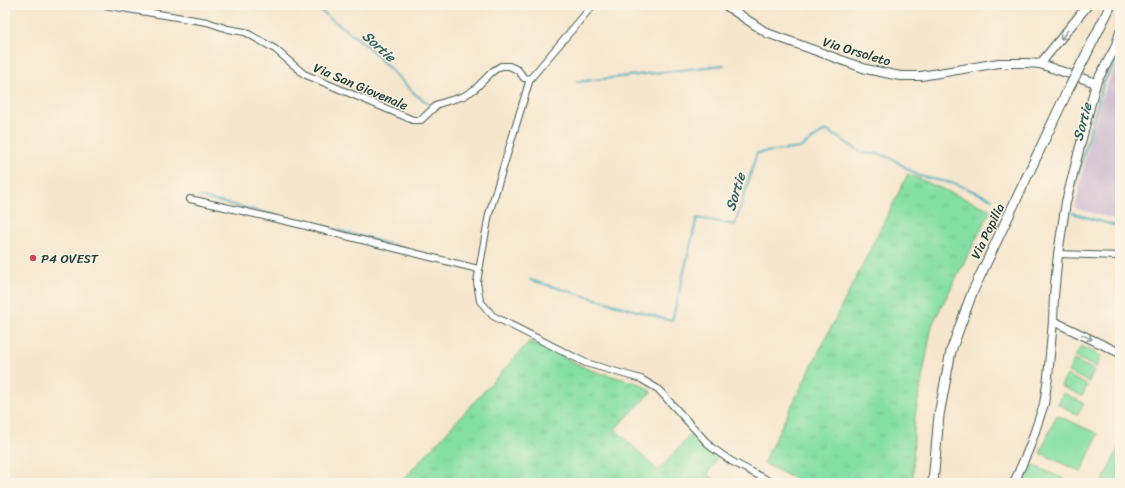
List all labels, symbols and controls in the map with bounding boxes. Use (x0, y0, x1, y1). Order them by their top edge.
water label: Sortie (356, 24, 402, 69)
one-way arrow (1059, 29, 1068, 40)
street label: Via Orsoleto (820, 30, 894, 73)
street label: Via San Giovenale (310, 56, 412, 117)
water label: Sortie (1065, 99, 1100, 144)
water label: Sortie (718, 169, 753, 214)
street label: Via Popilia (964, 199, 1011, 263)
place label: P4 OVEST (41, 247, 99, 270)
marker: P4 OVEST (28, 253, 38, 263)
one-way arrow (1080, 334, 1092, 341)

